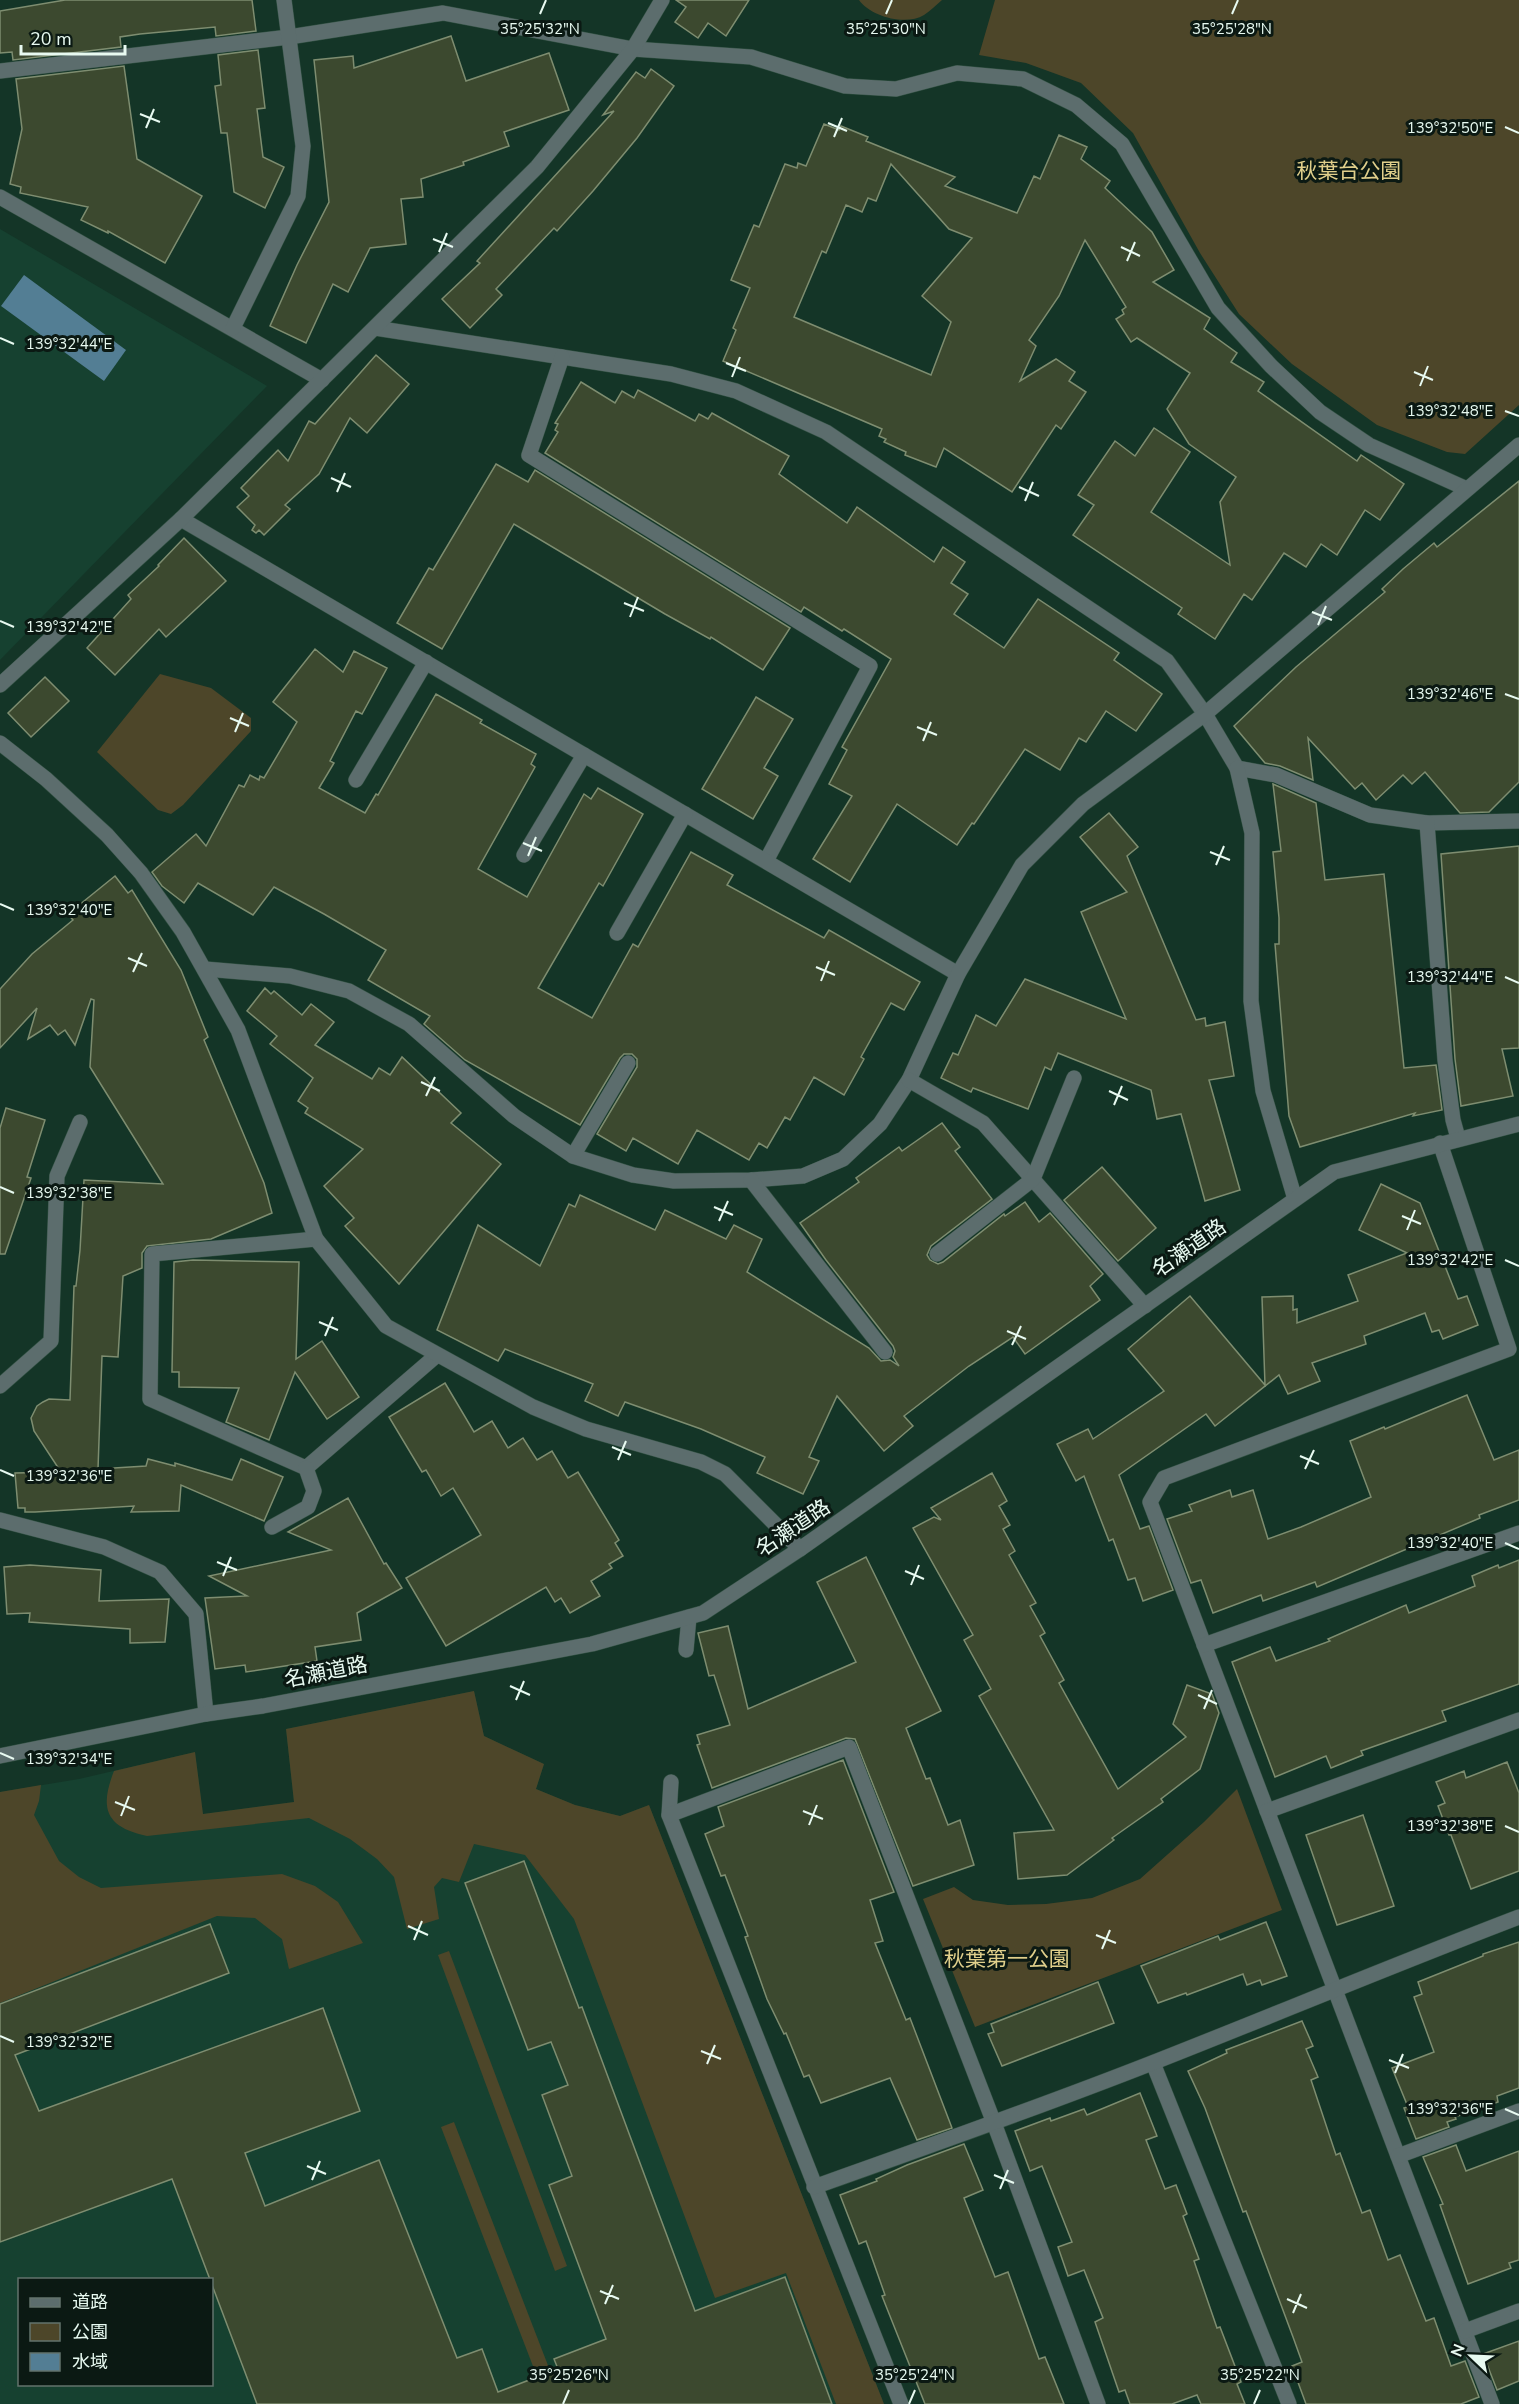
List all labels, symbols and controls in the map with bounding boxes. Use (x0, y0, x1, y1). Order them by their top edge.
scale bar (21, 18, 124, 56)
text: 35°25'32"N (500, 19, 580, 39)
text: 35°25'30"N (846, 19, 926, 39)
text: 35°25'28"N (1192, 19, 1272, 39)
text: 20 m (30, 27, 72, 51)
text: 139°32'50"E (1407, 118, 1493, 138)
park label: 秋葉台公園 (1297, 157, 1402, 185)
text: 139°32'44"E (26, 334, 112, 354)
text: 139°32'48"E (1407, 401, 1493, 421)
text: 139°32'42"E (26, 617, 112, 637)
text: 139°32'46"E (1407, 684, 1493, 704)
text: 139°32'40"E (26, 900, 112, 920)
text: 139°32'44"E (1407, 967, 1493, 987)
text: 139°32'38"E (26, 1183, 112, 1203)
street label: 名瀬道路 (1147, 1212, 1231, 1284)
text: 139°32'42"E (1407, 1250, 1493, 1270)
text: 139°32'36"E (26, 1466, 112, 1486)
street label: 名瀬道路 (750, 1493, 836, 1563)
text: 139°32'40"E (1407, 1533, 1493, 1553)
street label: 名瀬道路 (282, 1650, 370, 1694)
text: 139°32'34"E (26, 1749, 112, 1769)
text: 139°32'38"E (1407, 1816, 1493, 1836)
park label: 秋葉第一公園 (944, 1945, 1070, 1973)
text: 139°32'32"E (26, 2032, 112, 2052)
text: 139°32'36"E (1407, 2099, 1493, 2119)
legend (18, 2278, 213, 2386)
text: 道路 (72, 2290, 108, 2314)
text: 公園 (72, 2320, 108, 2344)
north arrow (1441, 2326, 1501, 2386)
text: N (1446, 2341, 1471, 2360)
text: 水域 (72, 2350, 108, 2374)
text: 35°25'26"N (529, 2365, 609, 2385)
text: 35°25'24"N (875, 2365, 955, 2385)
text: 35°25'22"N (1220, 2365, 1300, 2385)

